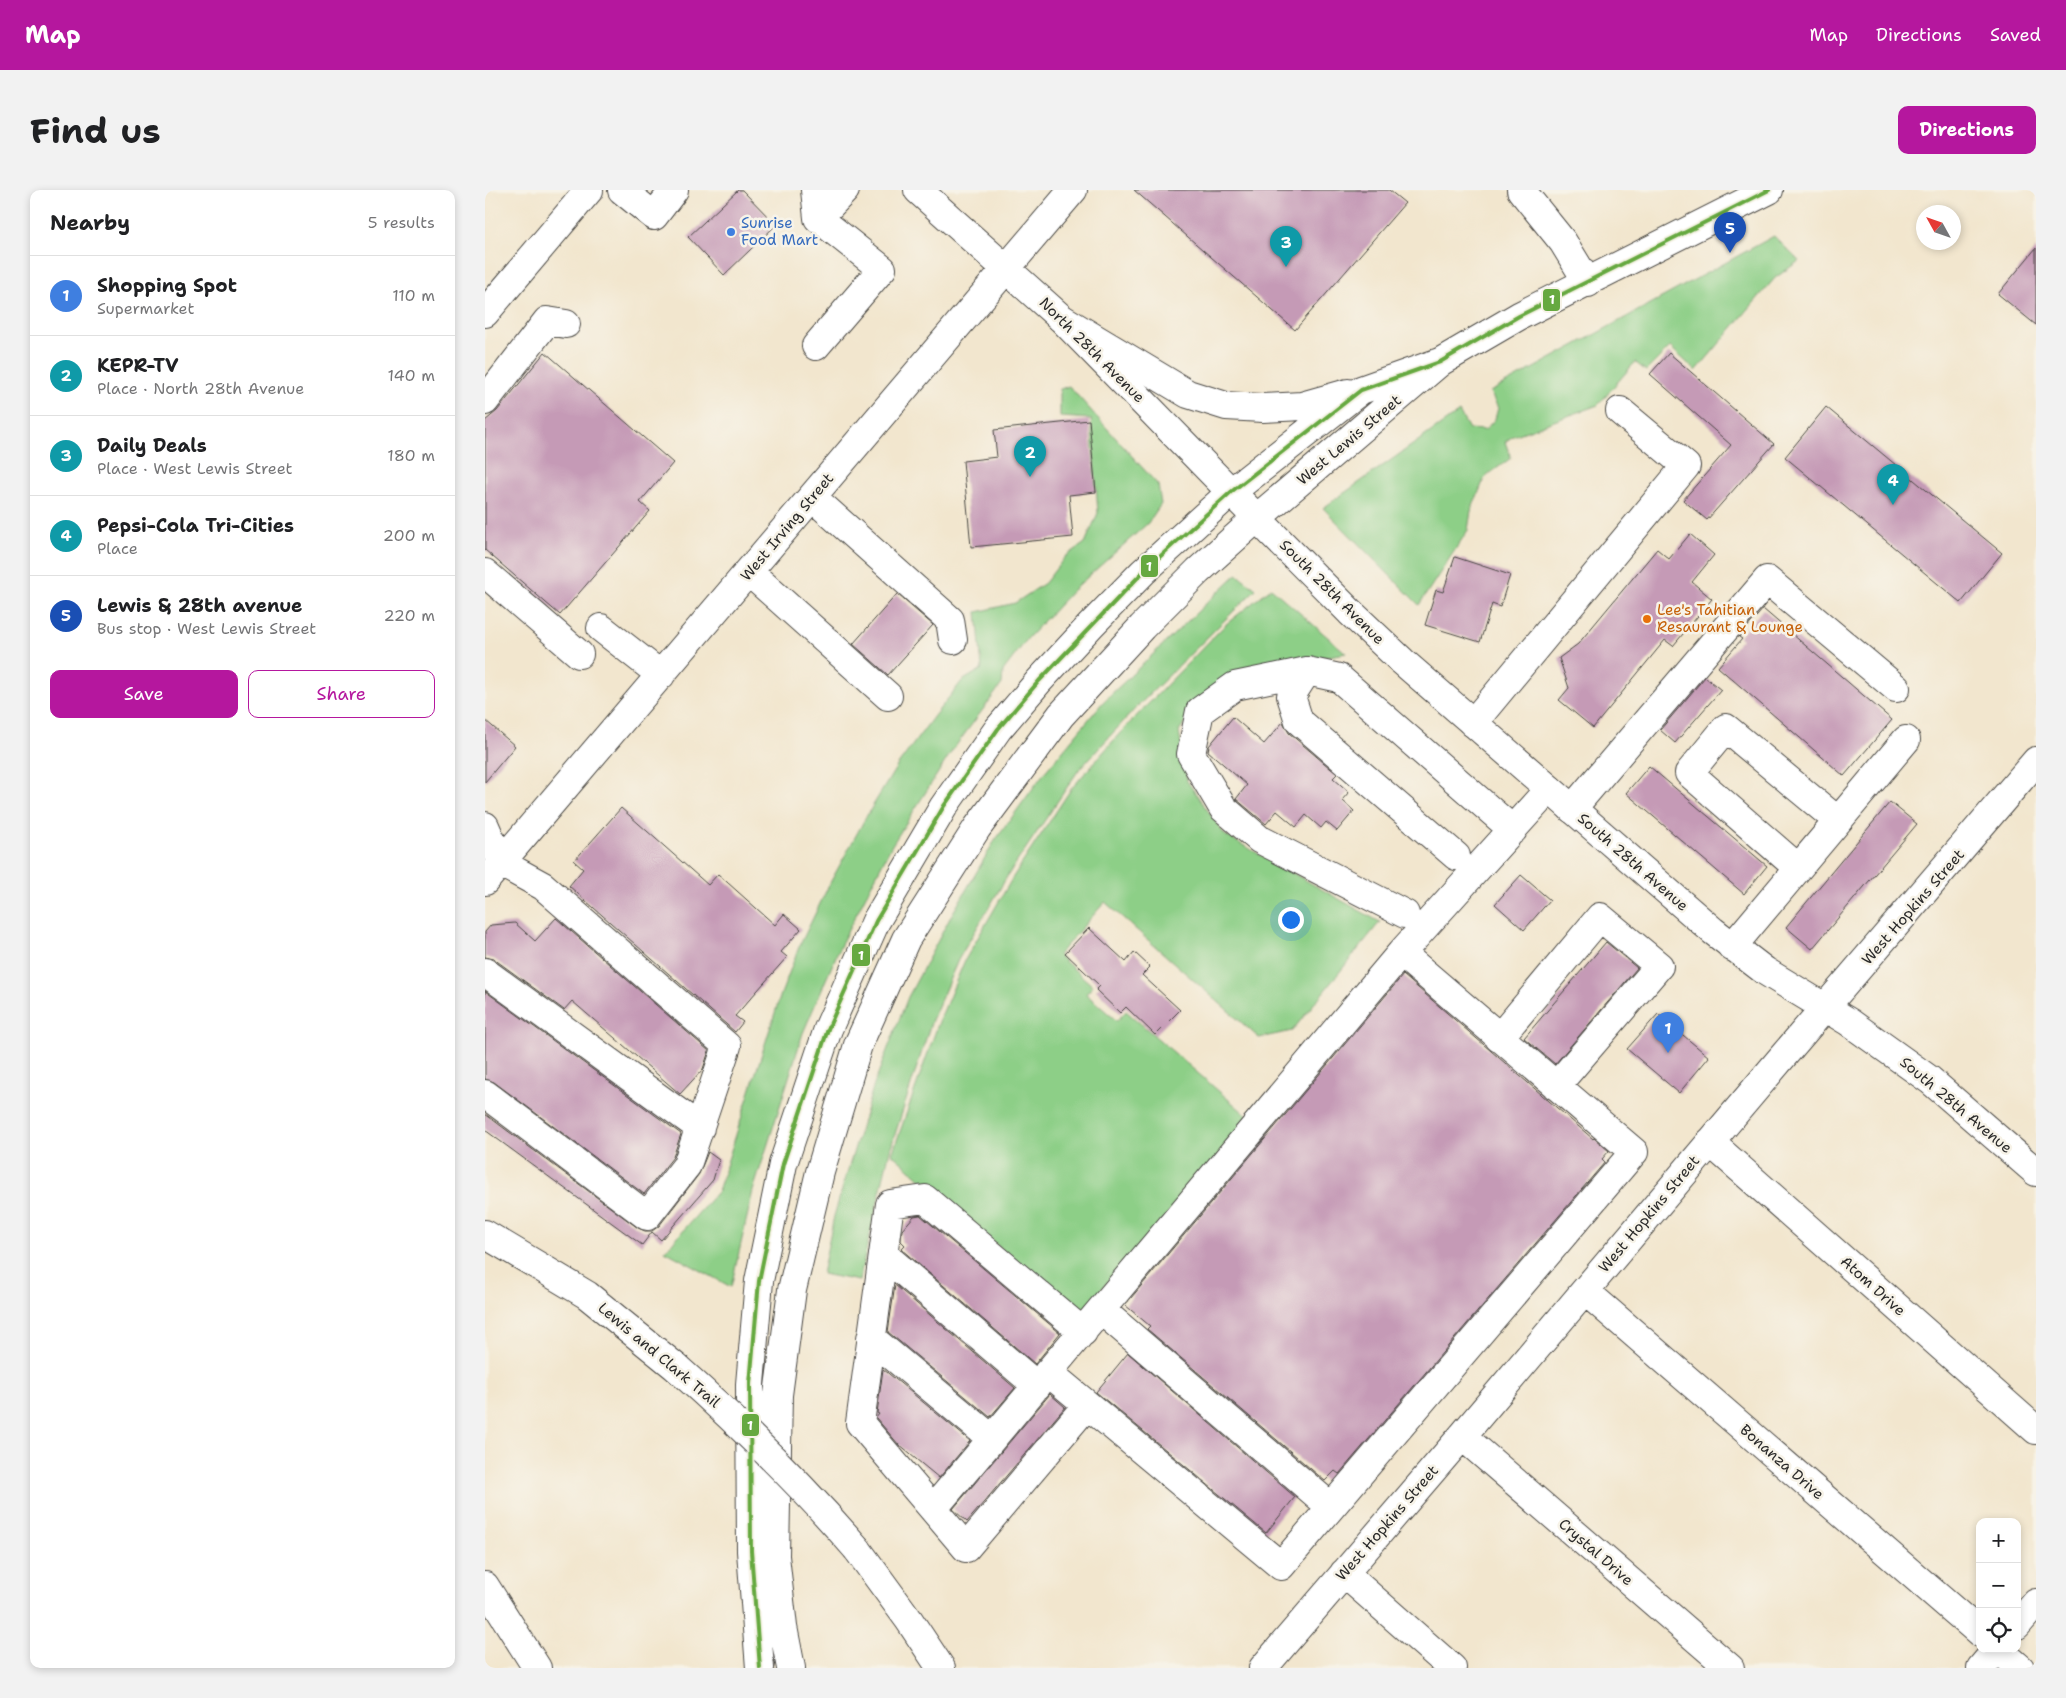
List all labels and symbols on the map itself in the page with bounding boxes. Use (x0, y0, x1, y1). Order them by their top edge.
north arrow (1916, 205, 1961, 250)
pin: 5 (1714, 212, 1746, 253)
place label: Sunrise Food Mart (741, 213, 818, 250)
marker: Sunrise Food Mart (725, 226, 737, 238)
pin: 3 (1270, 226, 1302, 267)
line badge: 1 (1542, 288, 1561, 312)
text: 1 (1549, 290, 1555, 308)
street label: North 28th Avenue (1035, 293, 1149, 407)
street label: West Lewis Street (1293, 390, 1405, 490)
pin: 2 (1014, 436, 1046, 477)
pin: 4 (1877, 464, 1909, 505)
street label: West Irving Street (736, 469, 838, 585)
street label: South 28th Avenue (1275, 535, 1389, 649)
line badge: 1 (1140, 554, 1159, 578)
text: 1 (1146, 557, 1152, 575)
place label: Lee's Tahitian Resaurant & Lounge (1657, 600, 1803, 637)
marker: Lee's Tahitian Resaurant & Lounge (1641, 613, 1653, 625)
street label: South 28th Avenue (1573, 808, 1693, 916)
street label: West Hopkins Street (1857, 845, 1969, 969)
your location (1278, 907, 1304, 933)
line badge: 1 (851, 943, 871, 967)
text: 1 (858, 946, 864, 964)
pin: 1 (1652, 1012, 1684, 1053)
street label: South 28th Avenue (1896, 1052, 2016, 1158)
street label: West Hopkins Street (1594, 1151, 1704, 1277)
street label: Atom Drive (1836, 1252, 1910, 1320)
street label: Lewis and Clark Trail (594, 1298, 725, 1412)
line badge: 1 (741, 1413, 760, 1437)
text: 1 (747, 1416, 753, 1434)
street label: Bonanza Drive (1736, 1420, 1828, 1504)
street label: West Hopkins Street (1331, 1461, 1443, 1585)
street label: Crystal Drive (1554, 1514, 1638, 1590)

